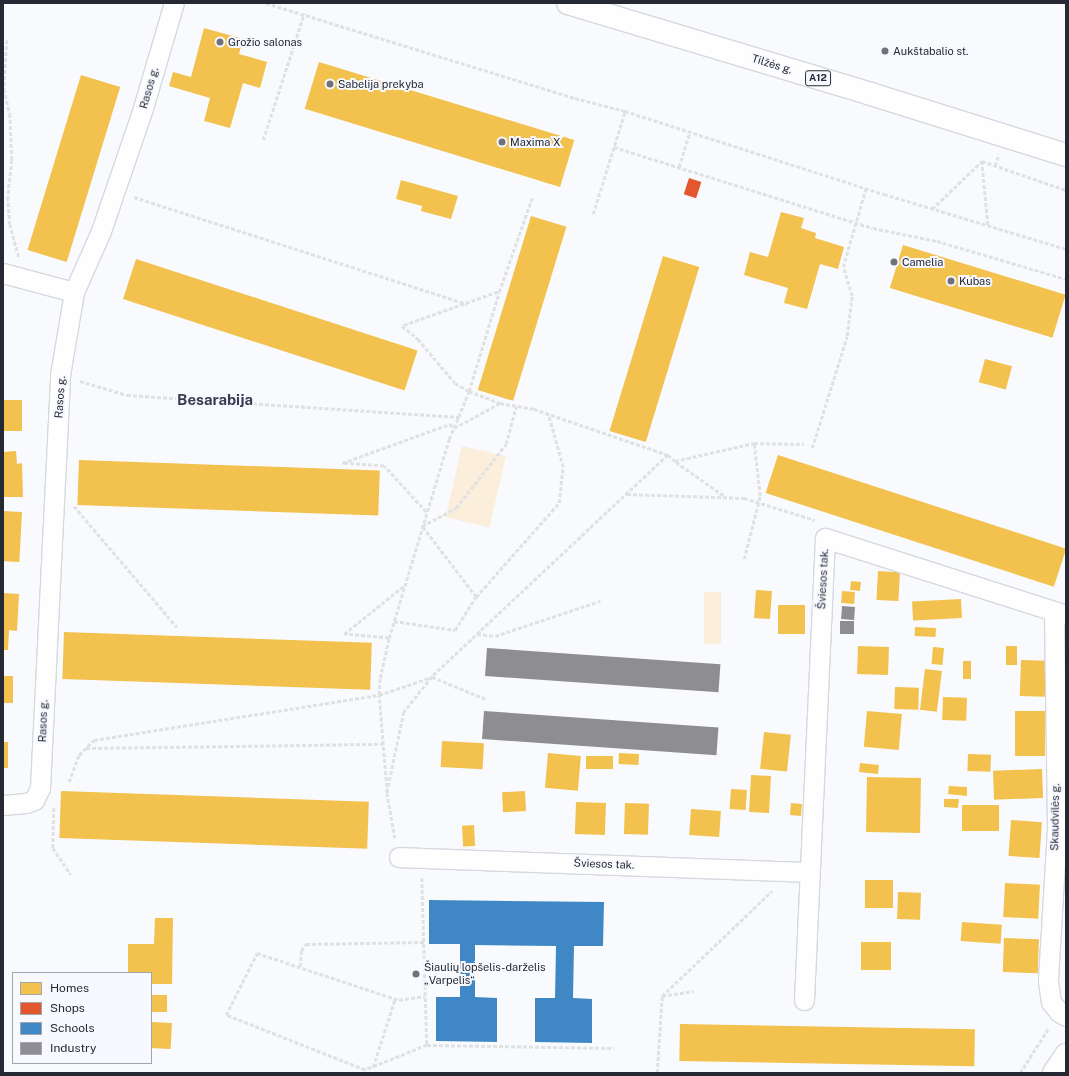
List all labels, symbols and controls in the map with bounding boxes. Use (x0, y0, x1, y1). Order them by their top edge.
place label: Grožio salonas (228, 35, 302, 49)
marker: Grožio salonas (215, 37, 225, 47)
place label: Aukštabalio st. (893, 44, 969, 58)
marker: Aukštabalio st. (880, 46, 890, 56)
street label: Tilžės g. (750, 52, 794, 76)
street label: Rasos g. (137, 66, 161, 110)
road number: A12 (805, 70, 831, 86)
place label: Sabelija prekyba (338, 77, 424, 91)
marker: Sabelija prekyba (325, 79, 335, 89)
place label: Maxima X (510, 135, 560, 149)
marker: Maxima X (497, 137, 507, 147)
place label: Camelia (902, 255, 943, 269)
marker: Camelia (889, 257, 899, 267)
place label: Kubas (959, 274, 991, 288)
marker: Kubas (946, 276, 956, 286)
street label: Rasos g. (52, 375, 68, 419)
district label: Besarabija (177, 391, 253, 409)
street label: Šviesos tak. (815, 548, 831, 610)
street label: Rasos g. (36, 699, 50, 743)
street label: Skaudvilės g. (1048, 783, 1062, 851)
street label: Šviesos tak. (573, 856, 635, 872)
place label: Šiaulių lopšelis-darželis „Varpelis“ (424, 961, 546, 987)
marker: Šiaulių lopšelis-darželis „Varpelis“ (411, 969, 421, 979)
legend (12, 972, 152, 1064)
text: Homes (50, 981, 89, 995)
text: Shops (50, 1001, 85, 1015)
text: Schools (50, 1021, 95, 1035)
text: Industry (50, 1041, 96, 1055)

